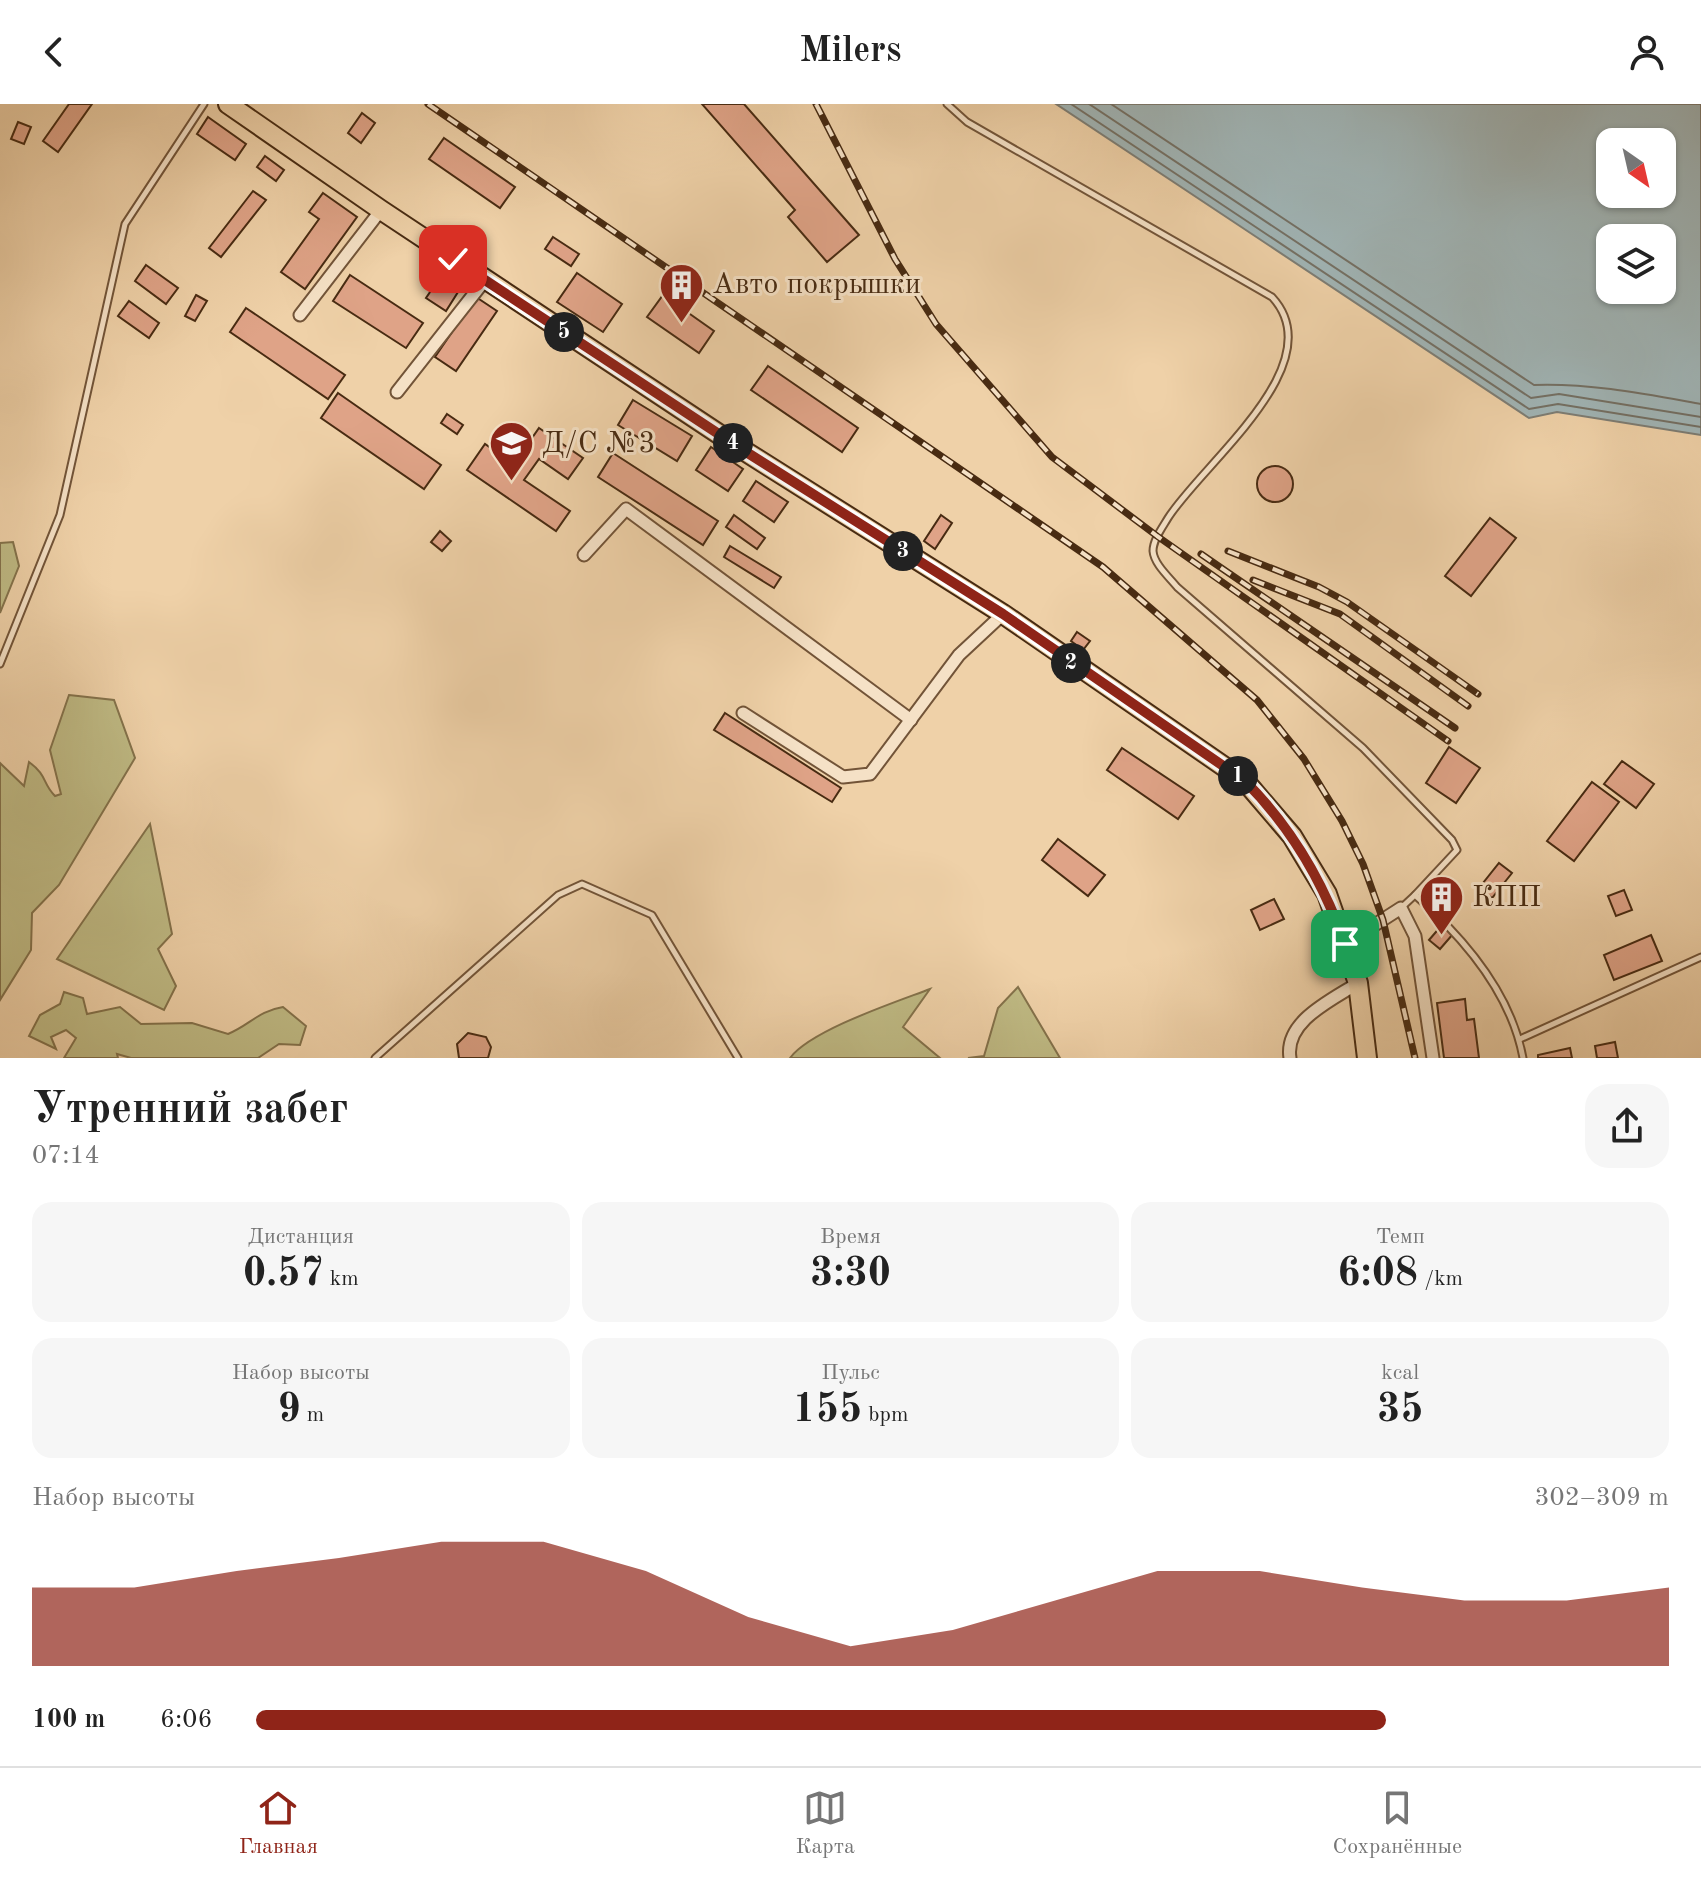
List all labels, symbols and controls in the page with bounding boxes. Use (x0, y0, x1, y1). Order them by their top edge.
icon: back (32, 30, 76, 74)
icon: person (1625, 30, 1669, 74)
text: Milers (800, 34, 901, 70)
north arrow (1596, 128, 1676, 208)
map controls (1596, 128, 1676, 304)
button: layers (1596, 224, 1676, 304)
pin (419, 225, 487, 293)
icon: check (431, 237, 475, 281)
building icon: Авто покрышки (657, 261, 705, 324)
place label: Авто покрышки (712, 270, 921, 300)
pin: 5 (544, 312, 584, 352)
text: 5 (558, 321, 570, 343)
school or university icon: Д/С №3 (487, 420, 535, 483)
pin: 4 (713, 423, 753, 463)
place label: Д/С №3 (542, 429, 656, 459)
text: 4 (727, 432, 739, 454)
pin: 3 (883, 531, 923, 571)
text: 3 (897, 540, 909, 562)
pin: 2 (1051, 643, 1091, 683)
text: 2 (1065, 652, 1077, 674)
pin: 1 (1218, 756, 1258, 796)
text: 1 (1232, 765, 1244, 787)
building icon: КПП (1417, 874, 1465, 937)
place label: КПП (1472, 883, 1541, 913)
pin (1311, 910, 1379, 978)
icon: arrive (1323, 922, 1367, 966)
button: share (1585, 1084, 1669, 1168)
text: Утренний забег (32, 1088, 348, 1132)
text: 07:14 (32, 1143, 100, 1169)
text: Дистанция (248, 1226, 354, 1248)
text: Время (820, 1226, 881, 1248)
text: Темп (1376, 1226, 1425, 1248)
text: 0.57 (243, 1255, 324, 1295)
text: 3:30 (810, 1255, 891, 1295)
text: 6:08 (1337, 1255, 1418, 1295)
text: km (324, 1268, 359, 1290)
text: /km (1418, 1268, 1463, 1290)
text: Набор высоты (232, 1362, 370, 1384)
text: Пульс (821, 1362, 880, 1384)
text: kcal (1381, 1362, 1419, 1384)
text: 9 (277, 1391, 301, 1431)
text: 155 (793, 1391, 862, 1431)
text: 35 (1377, 1391, 1423, 1431)
text: m (301, 1404, 324, 1426)
text: bpm (862, 1404, 908, 1426)
text: Набор высоты (32, 1485, 195, 1511)
text: 302–309 m (1534, 1485, 1669, 1511)
text: 100 m (32, 1707, 105, 1733)
text: 6:06 (160, 1707, 213, 1733)
tab: Главная (239, 1786, 318, 1861)
tab: Карта (795, 1786, 855, 1861)
tab: Сохранённые (1332, 1786, 1462, 1861)

